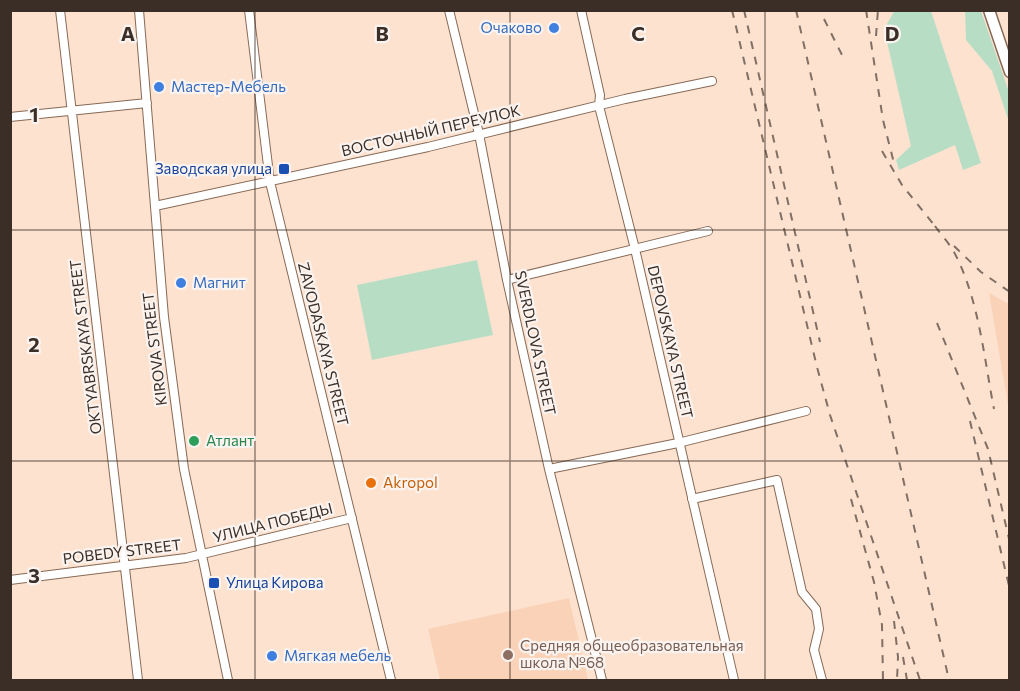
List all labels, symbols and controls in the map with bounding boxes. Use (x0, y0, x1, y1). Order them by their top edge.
place label: Очаково (480, 18, 542, 36)
text: A (121, 21, 135, 45)
text: B (375, 21, 389, 45)
marker: Очаково (547, 21, 561, 35)
text: C (631, 21, 645, 45)
text: D (885, 21, 899, 45)
place label: Мастер-Мебель (171, 77, 286, 95)
marker: Мастер-Мебель (152, 80, 166, 94)
street label: ВОСТОЧНЫЙ ПЕРЕУЛОК (339, 101, 522, 159)
text: 1 (29, 102, 39, 126)
place label: Заводская улица (155, 159, 272, 177)
marker: Заводская улица (277, 162, 291, 176)
street label: OKTYABRSKAYA STREET (65, 258, 105, 435)
street label: ZAVODASKAYA STREET (295, 260, 353, 428)
street label: DEPOVSKAYA STREET (645, 263, 697, 420)
street label: SVERDLOVA STREET (512, 269, 560, 417)
place label: Магнит (193, 273, 246, 291)
marker: Магнит (174, 276, 188, 290)
street label: KIROVA STREET (138, 291, 170, 407)
text: 2 (28, 332, 40, 356)
place label: Атлант (206, 431, 254, 449)
marker: Атлант (187, 434, 201, 448)
place label: Akropol (383, 473, 438, 491)
marker: Akropol (364, 476, 378, 490)
street label: УЛИЦА ПОБЕДЫ (211, 498, 335, 546)
street label: POBEDY STREET (62, 535, 182, 567)
text: 3 (28, 563, 40, 587)
place label: Улица Кирова (226, 573, 323, 591)
marker: Улица Кирова (207, 576, 221, 590)
place label: Средняя общеобразовательная школа №68 (520, 636, 744, 671)
place label: Мягкая мебель (284, 646, 392, 664)
marker: Средняя общеобразовательная школа №68 (501, 648, 515, 662)
marker: Мягкая мебель (265, 649, 279, 663)

